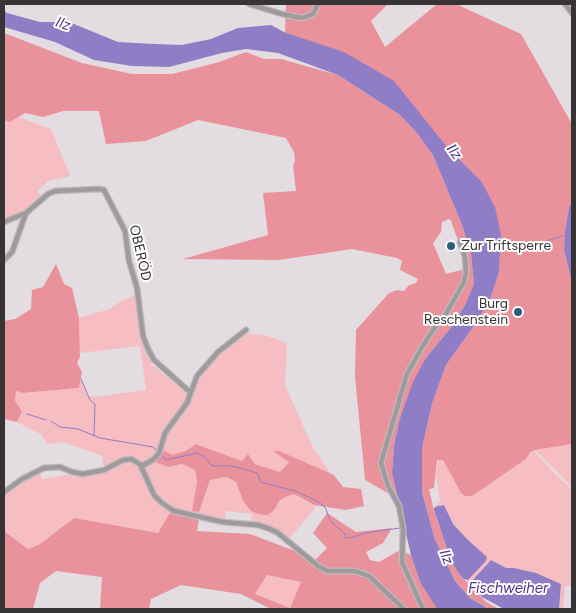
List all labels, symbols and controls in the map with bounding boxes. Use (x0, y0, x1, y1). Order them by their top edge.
water label: Ilz (53, 13, 73, 35)
water label: Ilz (442, 141, 466, 163)
street label: OBERÖD (125, 223, 155, 283)
place label: Zur Triftsperre (461, 238, 551, 254)
marker: Zur Triftsperre (445, 240, 457, 252)
place label: Burg Reschenstein (424, 296, 508, 328)
marker: Burg Reschenstein (512, 306, 524, 318)
water label: Ilz (435, 547, 457, 567)
water label: Fischweiher (468, 580, 548, 598)

